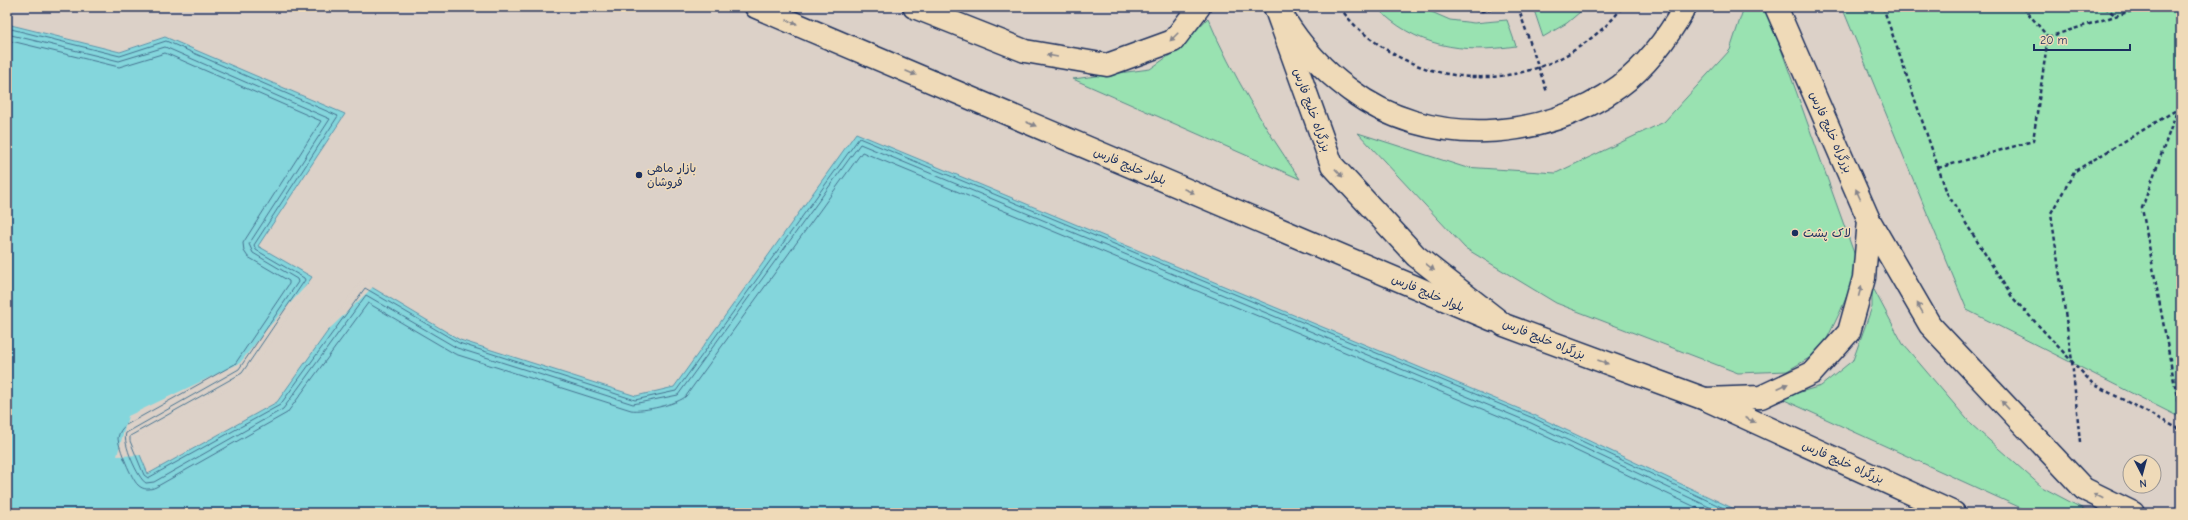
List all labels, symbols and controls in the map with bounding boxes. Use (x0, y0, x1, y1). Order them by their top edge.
one-way arrow (786, 20, 798, 26)
scale bar (2034, 26, 2130, 52)
one-way arrow (1170, 32, 1179, 42)
text: 20 m (2040, 33, 2068, 47)
one-way arrow (1046, 52, 1058, 58)
street label: بزرگراه خلیج فارس (1288, 66, 1334, 154)
one-way arrow (906, 70, 917, 76)
street label: بزرگراه خلیج فارس (1805, 89, 1855, 176)
one-way arrow (1026, 121, 1037, 127)
street label: بلوار خلیج فارس (1091, 144, 1168, 189)
place label: بازار ماهی فروشان (647, 161, 696, 190)
one-way arrow (1335, 168, 1344, 178)
marker: بازار ماهی فروشان (634, 170, 644, 180)
one-way arrow (1854, 187, 1860, 199)
one-way arrow (1184, 188, 1195, 194)
place label: لاک پشت (1803, 226, 1851, 241)
marker: لاک پشت (1790, 228, 1800, 238)
one-way arrow (1424, 262, 1435, 271)
street label: بلوار خلیج فارس (1389, 271, 1466, 316)
one-way arrow (1858, 284, 1864, 297)
one-way arrow (1916, 302, 1923, 314)
street label: بزرگراه خلیج فارس (1500, 316, 1587, 364)
one-way arrow (1597, 359, 1609, 365)
one-way arrow (1778, 383, 1789, 389)
one-way arrow (2001, 400, 2010, 410)
one-way arrow (1744, 417, 1755, 423)
street label: بزرگراه خلیج فارس (1799, 438, 1886, 488)
north arrow (2122, 454, 2162, 494)
text: N (2139, 477, 2147, 490)
one-way arrow (2092, 492, 2103, 499)

